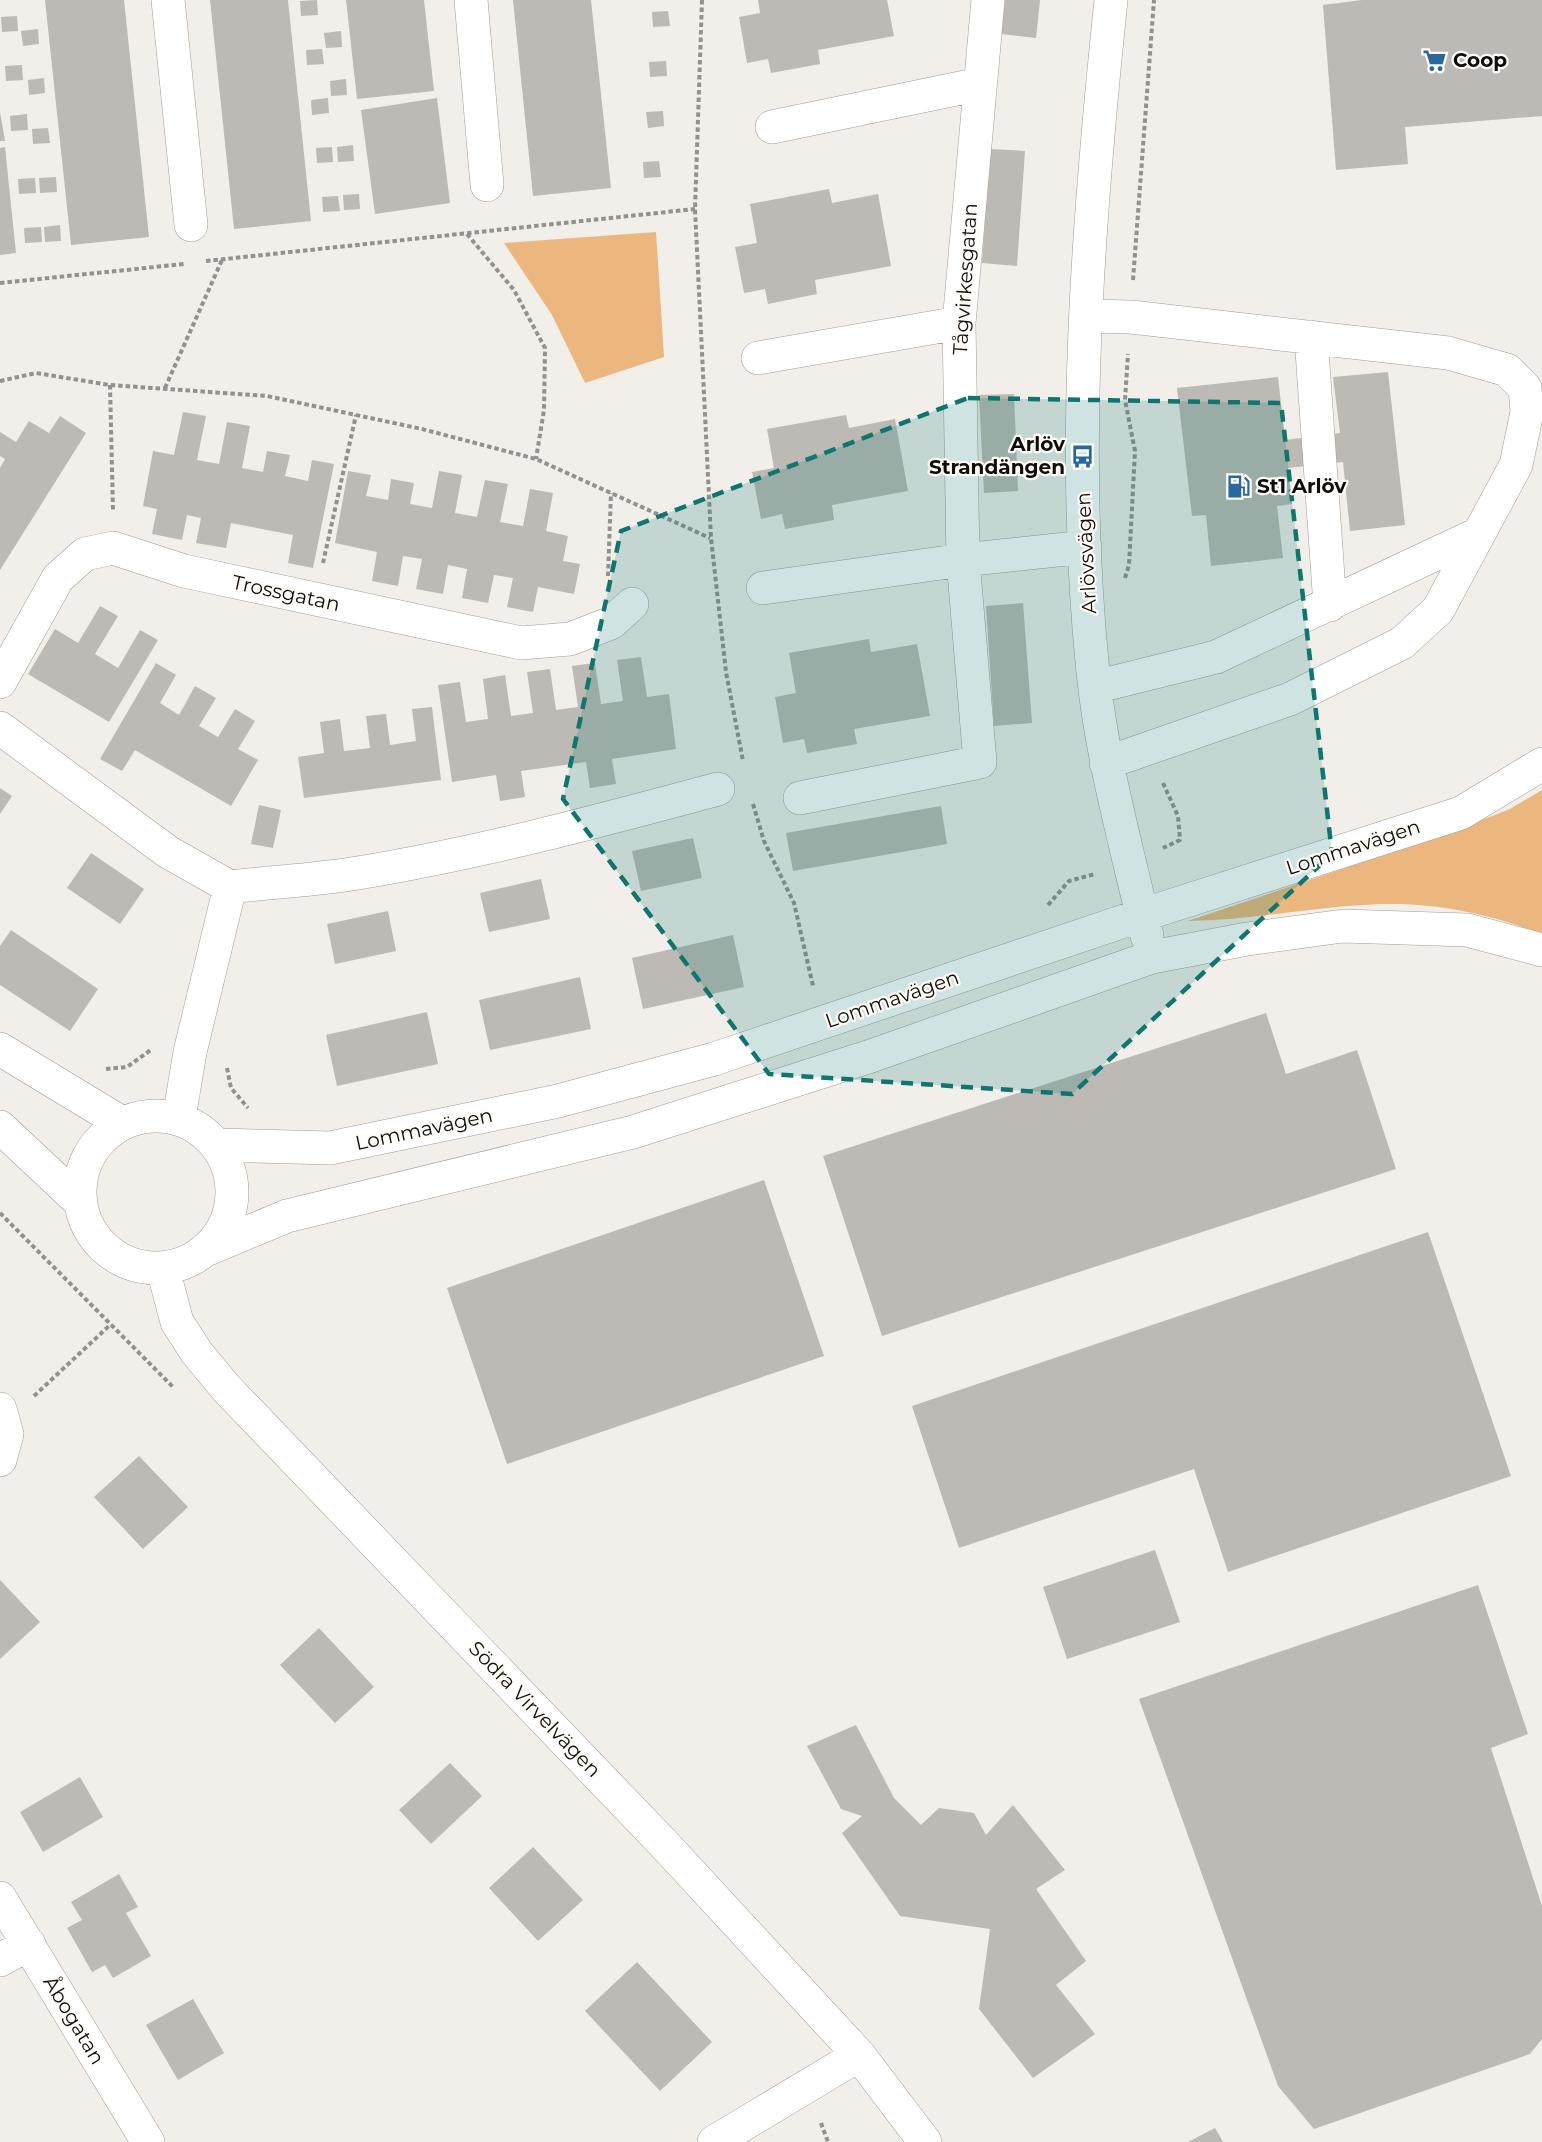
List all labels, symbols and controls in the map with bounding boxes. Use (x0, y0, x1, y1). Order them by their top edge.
supermarket icon: Coop (1422, 47, 1448, 73)
place label: Coop (1453, 48, 1507, 72)
street label: Tågvirkesgatan (948, 202, 982, 356)
place label: Arlöv Strandängen (929, 432, 1066, 479)
bus stop icon: Arlöv Strandängen (1070, 443, 1096, 469)
fuel station icon: St1 Arlöv (1226, 473, 1252, 499)
place label: St1 Arlöv (1257, 474, 1347, 498)
street label: Arlövsvägen (1071, 492, 1101, 614)
street label: Trossgatan (230, 570, 342, 616)
street label: Lommavägen (1283, 814, 1423, 880)
street label: Lommavägen (822, 965, 962, 1033)
street label: Lommavägen (353, 1103, 495, 1155)
street label: Södra Virvelvägen (464, 1636, 606, 1782)
street label: Åbogatan (38, 1971, 111, 2069)

